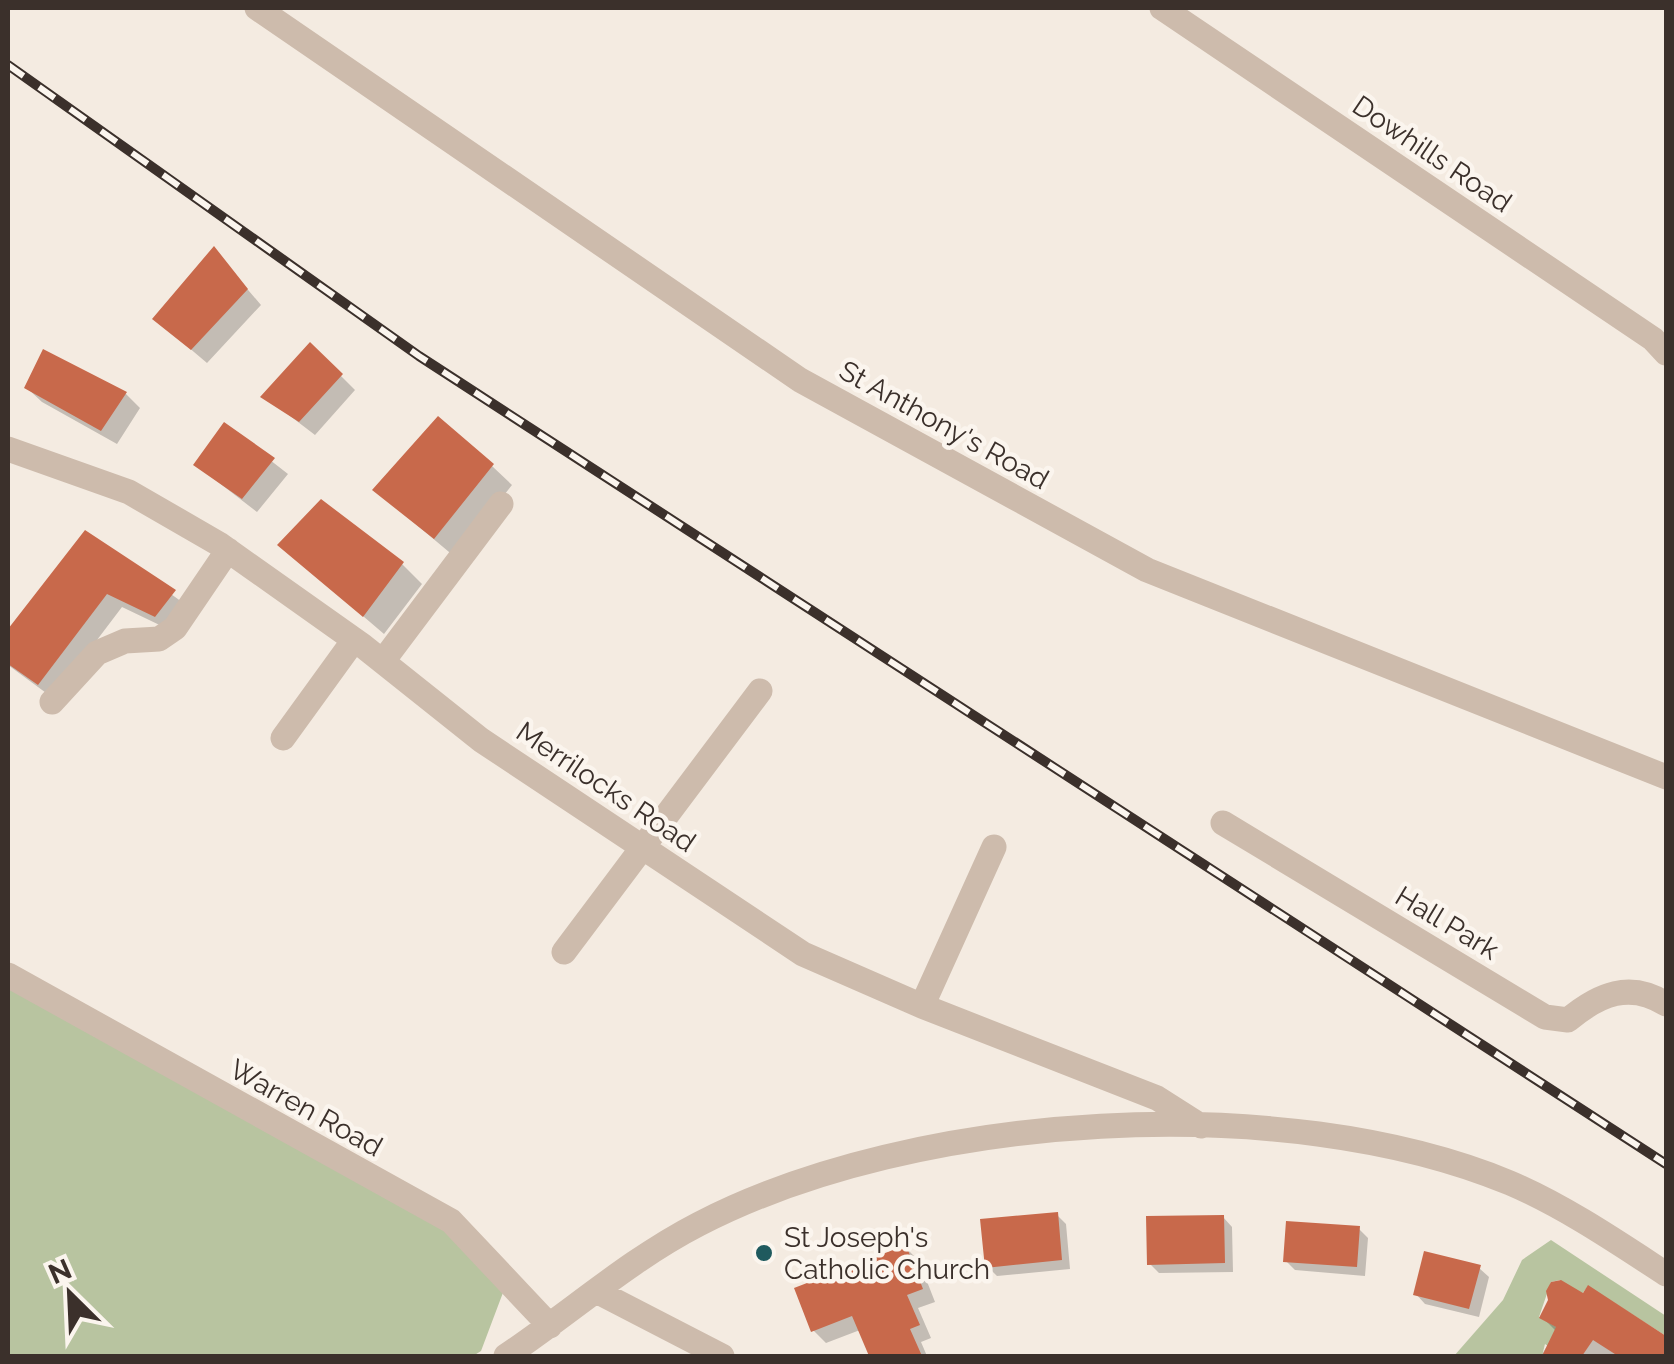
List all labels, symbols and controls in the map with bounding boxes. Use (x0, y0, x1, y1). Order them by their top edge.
street label: Dowhills Road (1346, 89, 1518, 219)
street label: St Anthony's Road (834, 354, 1054, 496)
street label: Merrilocks Road (510, 715, 702, 859)
street label: Hall Park (1389, 879, 1505, 967)
street label: Warren Road (224, 1053, 388, 1163)
place label: St Joseph's Catholic Church (784, 1221, 990, 1286)
marker: St Joseph's Catholic Church (753, 1242, 775, 1264)
north arrow (20, 1244, 120, 1344)
text: N (44, 1252, 77, 1291)

